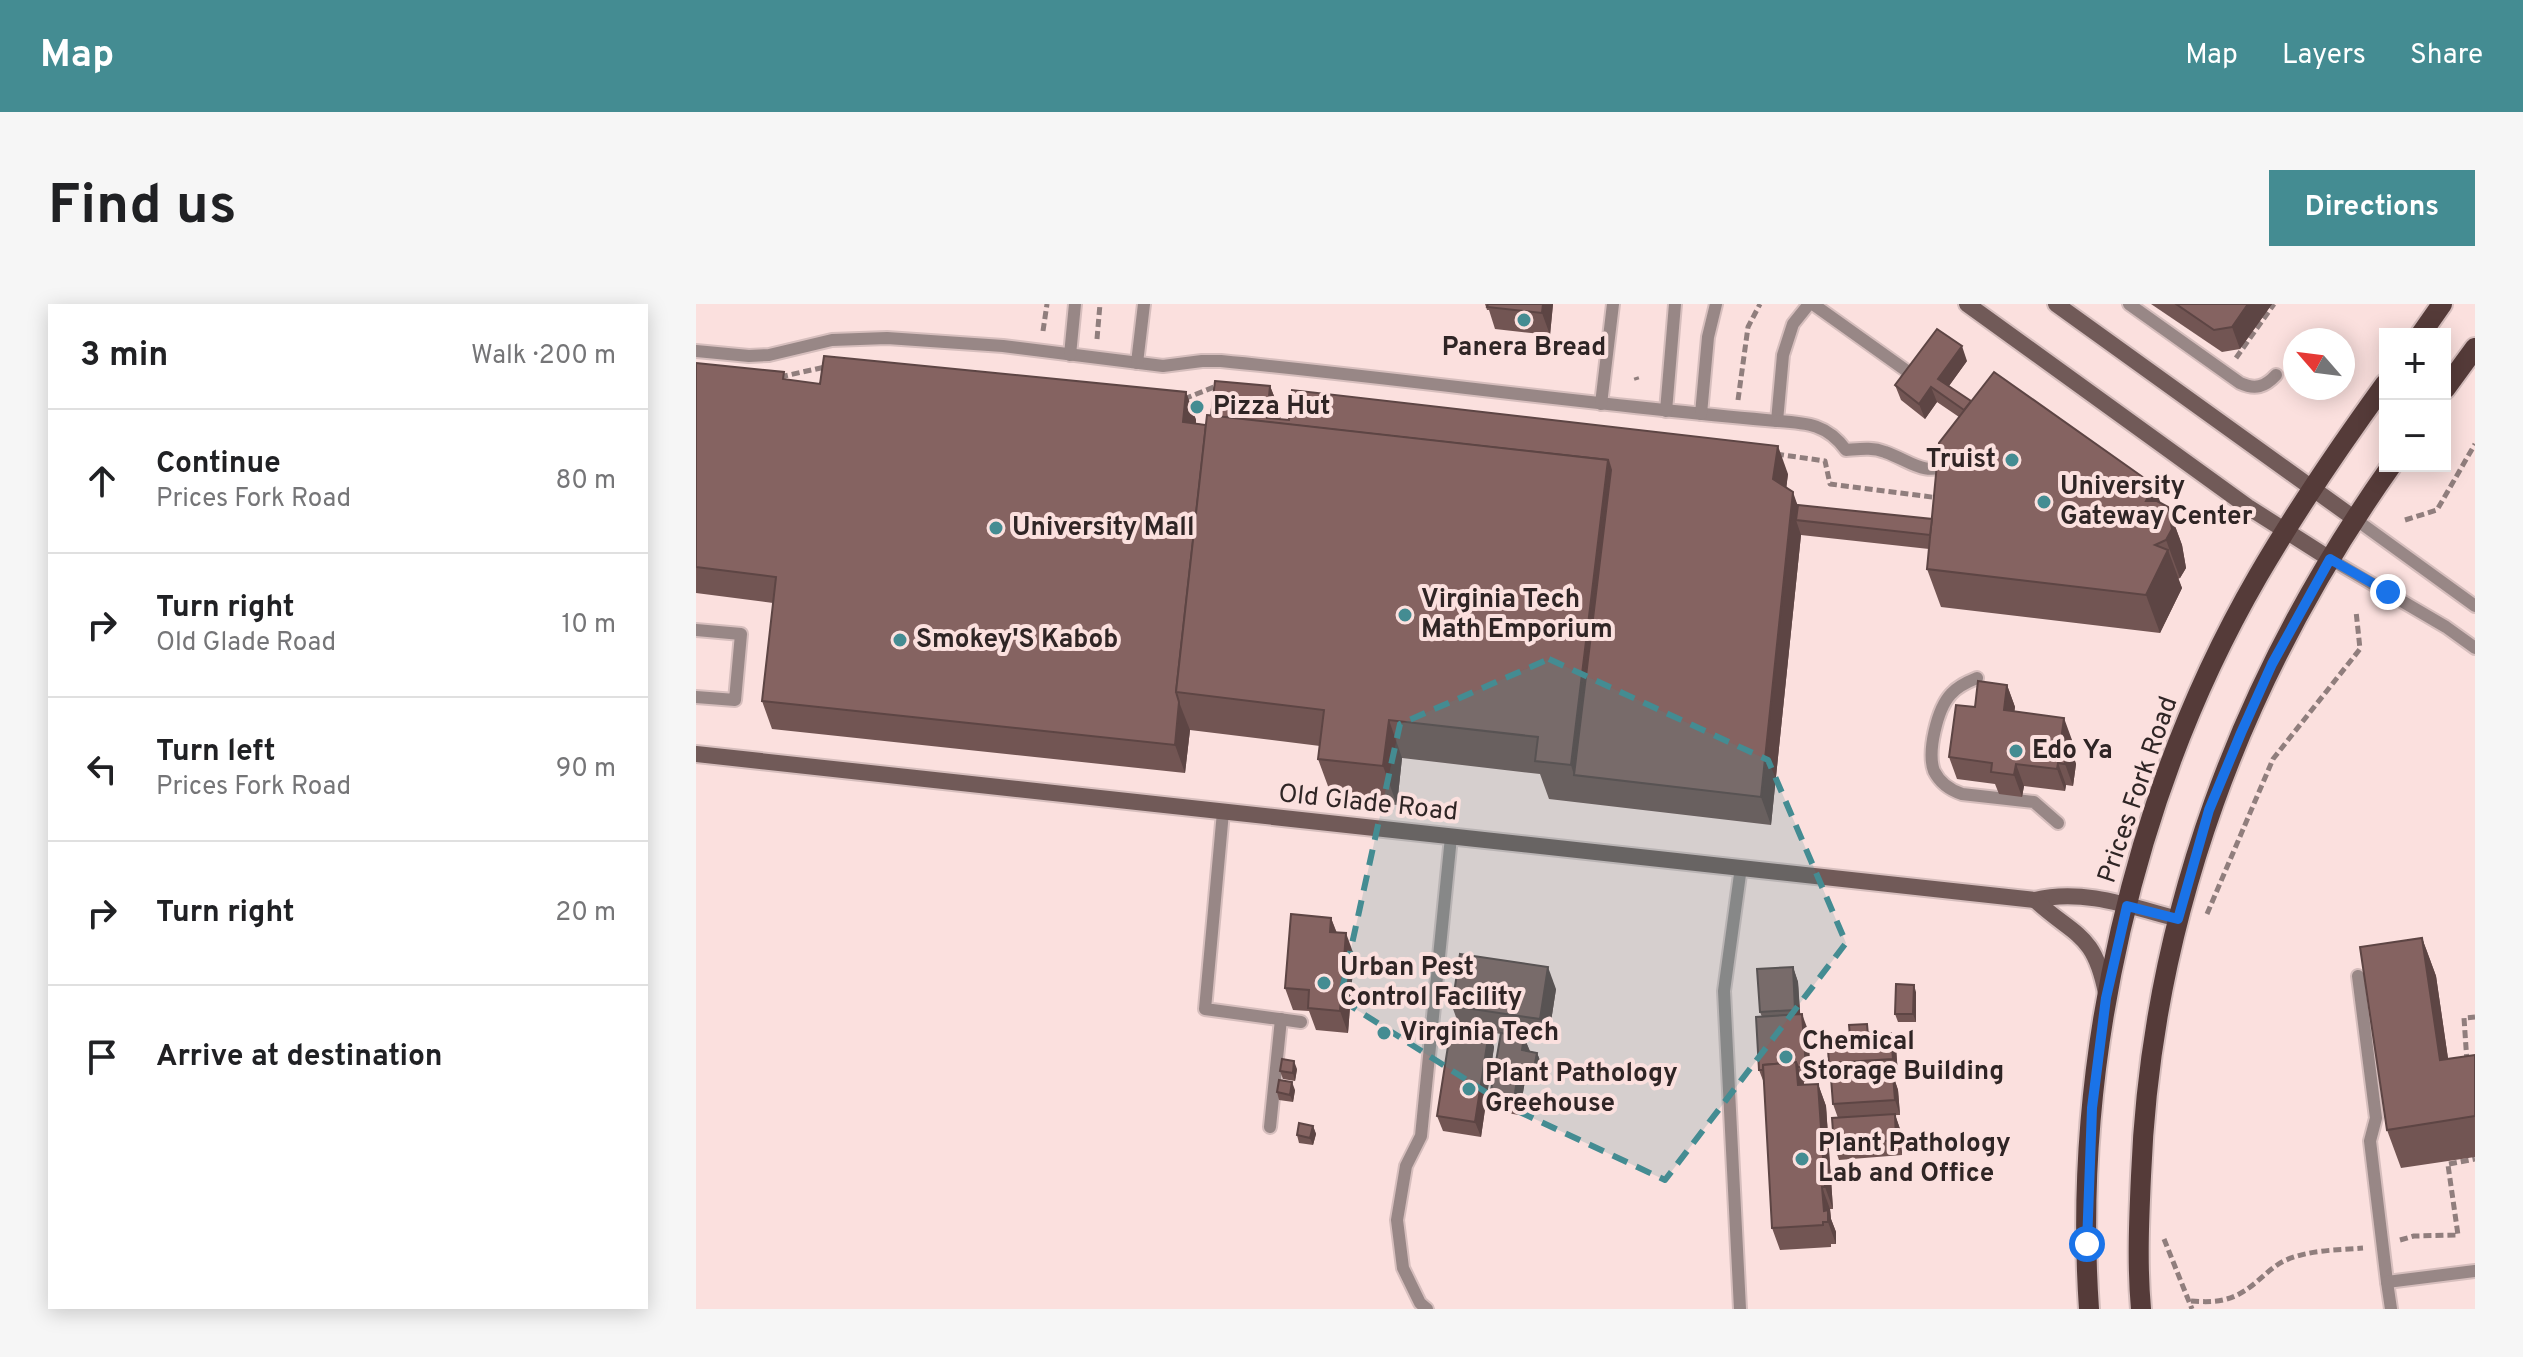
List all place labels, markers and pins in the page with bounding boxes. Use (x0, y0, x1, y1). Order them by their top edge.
marker: Panera Bread (1515, 311, 1533, 329)
place label: Panera Bread (1442, 332, 1606, 365)
place label: Pizza Hut (1213, 391, 1331, 424)
marker: Pizza Hut (1188, 398, 1206, 416)
place label: Truist (1926, 444, 1996, 477)
marker: Truist (2003, 451, 2021, 469)
place label: University Gateway Center (2060, 471, 2253, 534)
marker: University Gateway Center (2035, 493, 2053, 511)
place label: University Mall (1012, 512, 1194, 545)
marker: University Mall (987, 519, 1005, 537)
place label: Virginia Tech Math Emporium (1421, 584, 1613, 647)
marker: Virginia Tech Math Emporium (1396, 606, 1414, 624)
place label: Smokey'S Kabob (916, 624, 1118, 657)
marker: Smokey'S Kabob (891, 631, 909, 649)
place label: Edo Ya (2032, 735, 2113, 768)
marker: Edo Ya (2007, 742, 2025, 760)
place label: Urban Pest Control Facility (1340, 952, 1523, 1015)
marker: Urban Pest Control Facility (1315, 974, 1333, 992)
place label: Virginia Tech (1400, 1017, 1559, 1050)
marker: Virginia Tech (1375, 1024, 1393, 1042)
place label: Chemical Storage Building (1802, 1026, 2004, 1089)
marker: Chemical Storage Building (1777, 1048, 1795, 1066)
place label: Plant Pathology Greehouse (1485, 1058, 1678, 1121)
marker: Plant Pathology Greehouse (1460, 1080, 1478, 1098)
place label: Plant Pathology Lab and Office (1818, 1128, 2011, 1191)
marker: Plant Pathology Lab and Office (1793, 1150, 1811, 1168)

